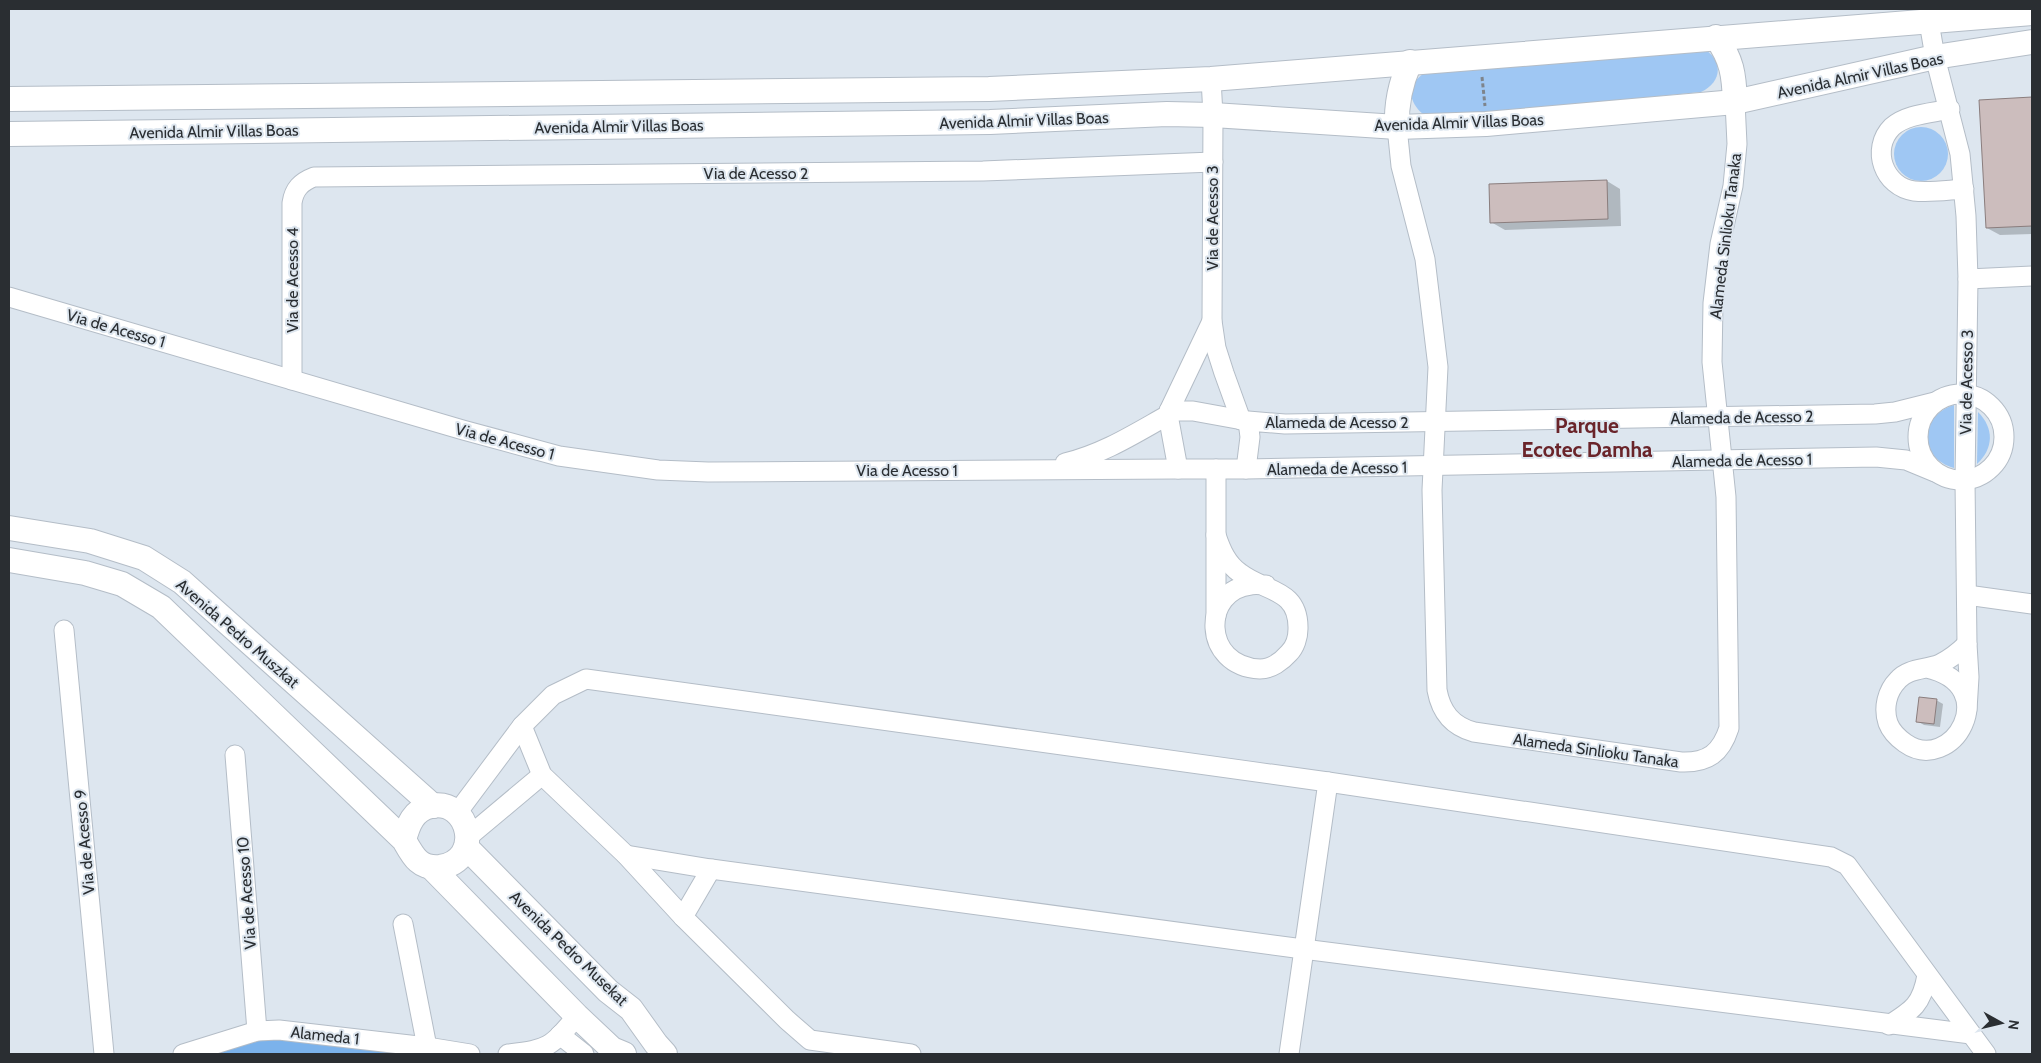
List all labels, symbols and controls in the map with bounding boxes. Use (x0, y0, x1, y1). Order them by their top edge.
street label: Avenida Almir Villas Boas (1775, 49, 1945, 102)
street label: Avenida Almir Villas Boas (939, 108, 1109, 133)
street label: Avenida Almir Villas Boas (1374, 110, 1544, 135)
street label: Avenida Almir Villas Boas (534, 116, 704, 137)
street label: Avenida Almir Villas Boas (129, 121, 299, 142)
street label: Alameda Sinlioku Tanaka (1706, 152, 1745, 320)
street label: Via de Acesso 2 (704, 164, 808, 183)
street label: Via de Acesso 3 (1203, 165, 1222, 271)
street label: Via de Acesso 4 (283, 227, 302, 333)
street label: Via de Acesso 1 (64, 305, 167, 352)
street label: Via de Acesso 3 (1956, 329, 1977, 435)
street label: Alameda de Acesso 2 (1670, 407, 1814, 428)
street label: Alameda de Acesso 2 (1265, 413, 1409, 432)
district label: Parque Ecotec Damha (1521, 413, 1653, 462)
street label: Via de Acesso 1 (453, 419, 556, 464)
street label: Alameda de Acesso 1 (1672, 450, 1812, 471)
street label: Alameda de Acesso 1 (1267, 458, 1407, 479)
street label: Via de Acesso 1 (856, 461, 958, 480)
street label: Avenida Pedro Muszkat (172, 575, 303, 692)
street label: Alameda Sinlioku Tanaka (1512, 729, 1680, 772)
street label: Via de Acesso 9 (70, 789, 99, 895)
street label: Via de Acesso 10 (233, 836, 260, 950)
street label: Avenida Pedro Musekat (506, 887, 632, 1010)
north arrow (1976, 998, 2026, 1048)
text: N (2004, 1019, 2023, 1031)
street label: Alameda 1 (290, 1022, 360, 1049)

